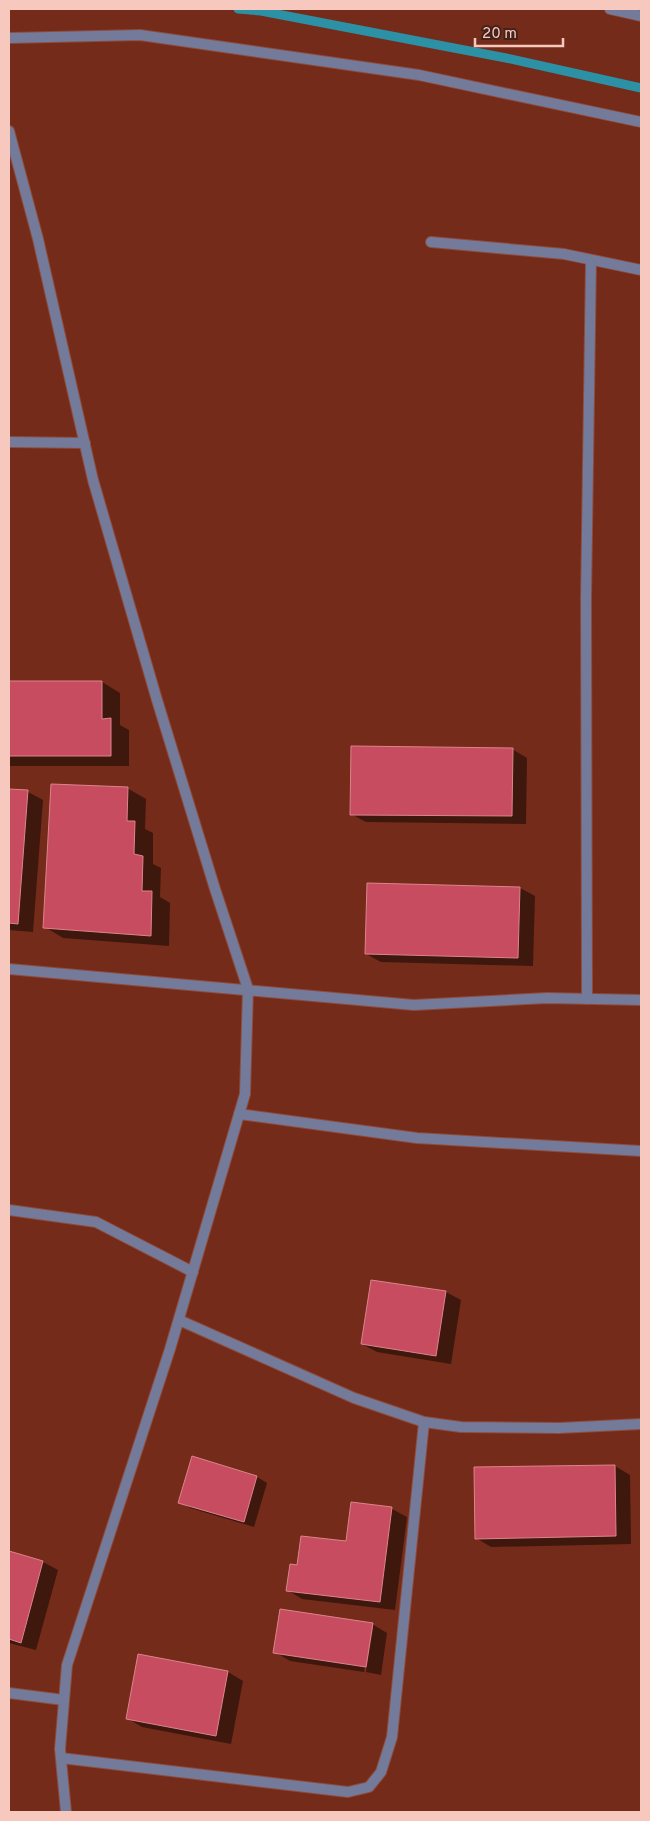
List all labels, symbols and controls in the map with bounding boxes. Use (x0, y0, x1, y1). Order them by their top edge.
scale bar (475, 15, 562, 47)
text: 20 m (482, 25, 517, 44)

